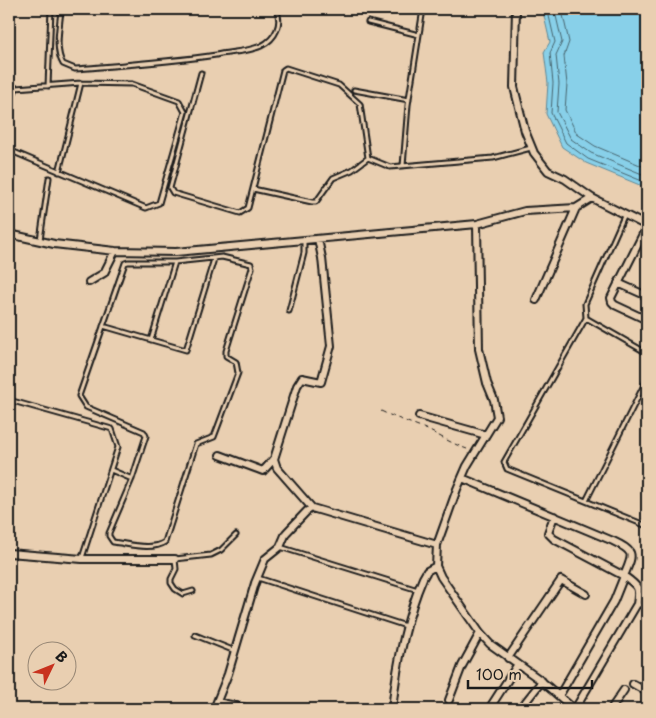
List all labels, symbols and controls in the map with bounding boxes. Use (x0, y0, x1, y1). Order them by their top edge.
north arrow (28, 640, 78, 690)
text: B (51, 646, 73, 667)
scale bar (468, 658, 592, 690)
text: 100 m (476, 662, 522, 685)

